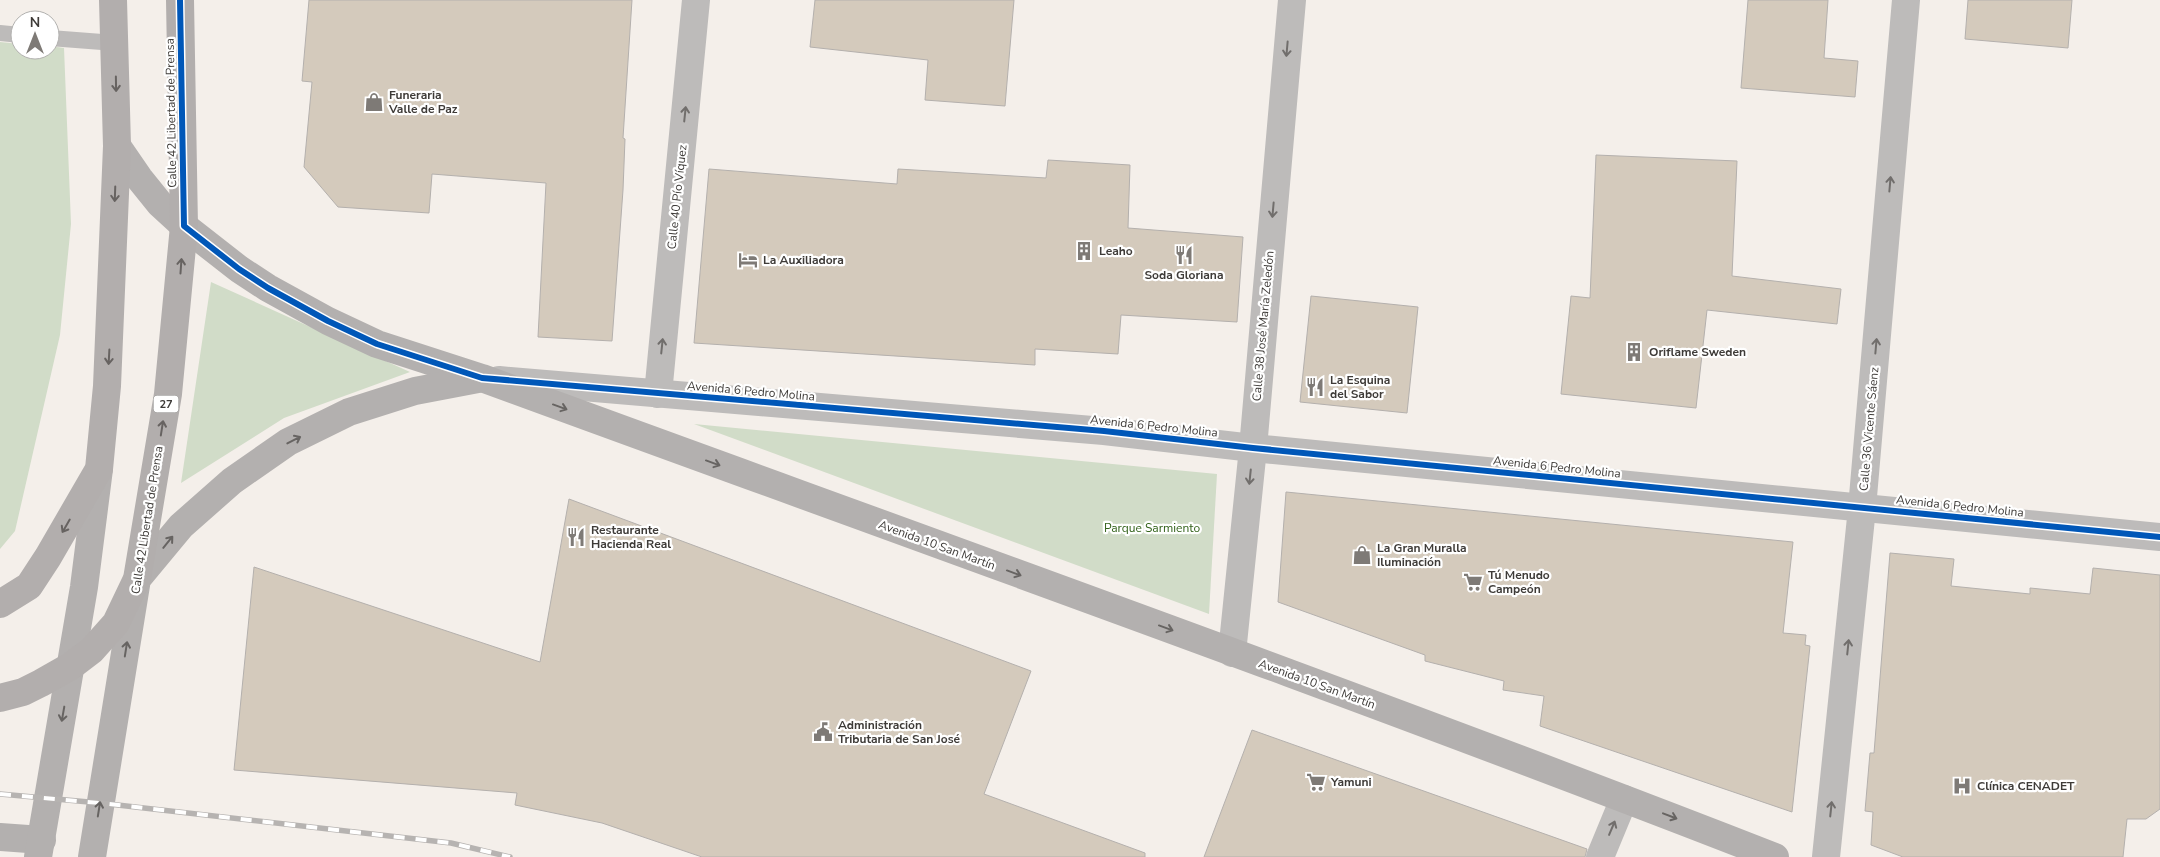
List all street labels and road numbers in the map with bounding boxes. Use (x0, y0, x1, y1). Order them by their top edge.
street label: Calle 42 Libertad de Prensa (162, 38, 180, 188)
street label: Calle 40 Pío Víquez (664, 143, 690, 250)
street label: Calle 38 José María Zeledón (1248, 250, 1278, 402)
street label: Calle 36 Vicente Sáenz (1856, 366, 1882, 491)
street label: Avenida 6 Pedro Molina (686, 377, 816, 405)
road number: 27 (154, 396, 178, 412)
street label: Avenida 6 Pedro Molina (1089, 411, 1219, 441)
street label: Calle 42 Libertad de Prensa (127, 445, 167, 595)
street label: Avenida 6 Pedro Molina (1492, 452, 1622, 482)
street label: Avenida 6 Pedro Molina (1895, 491, 2025, 521)
street label: Avenida 10 San Martín (876, 516, 998, 574)
street label: Avenida 10 San Martín (1256, 655, 1378, 713)

